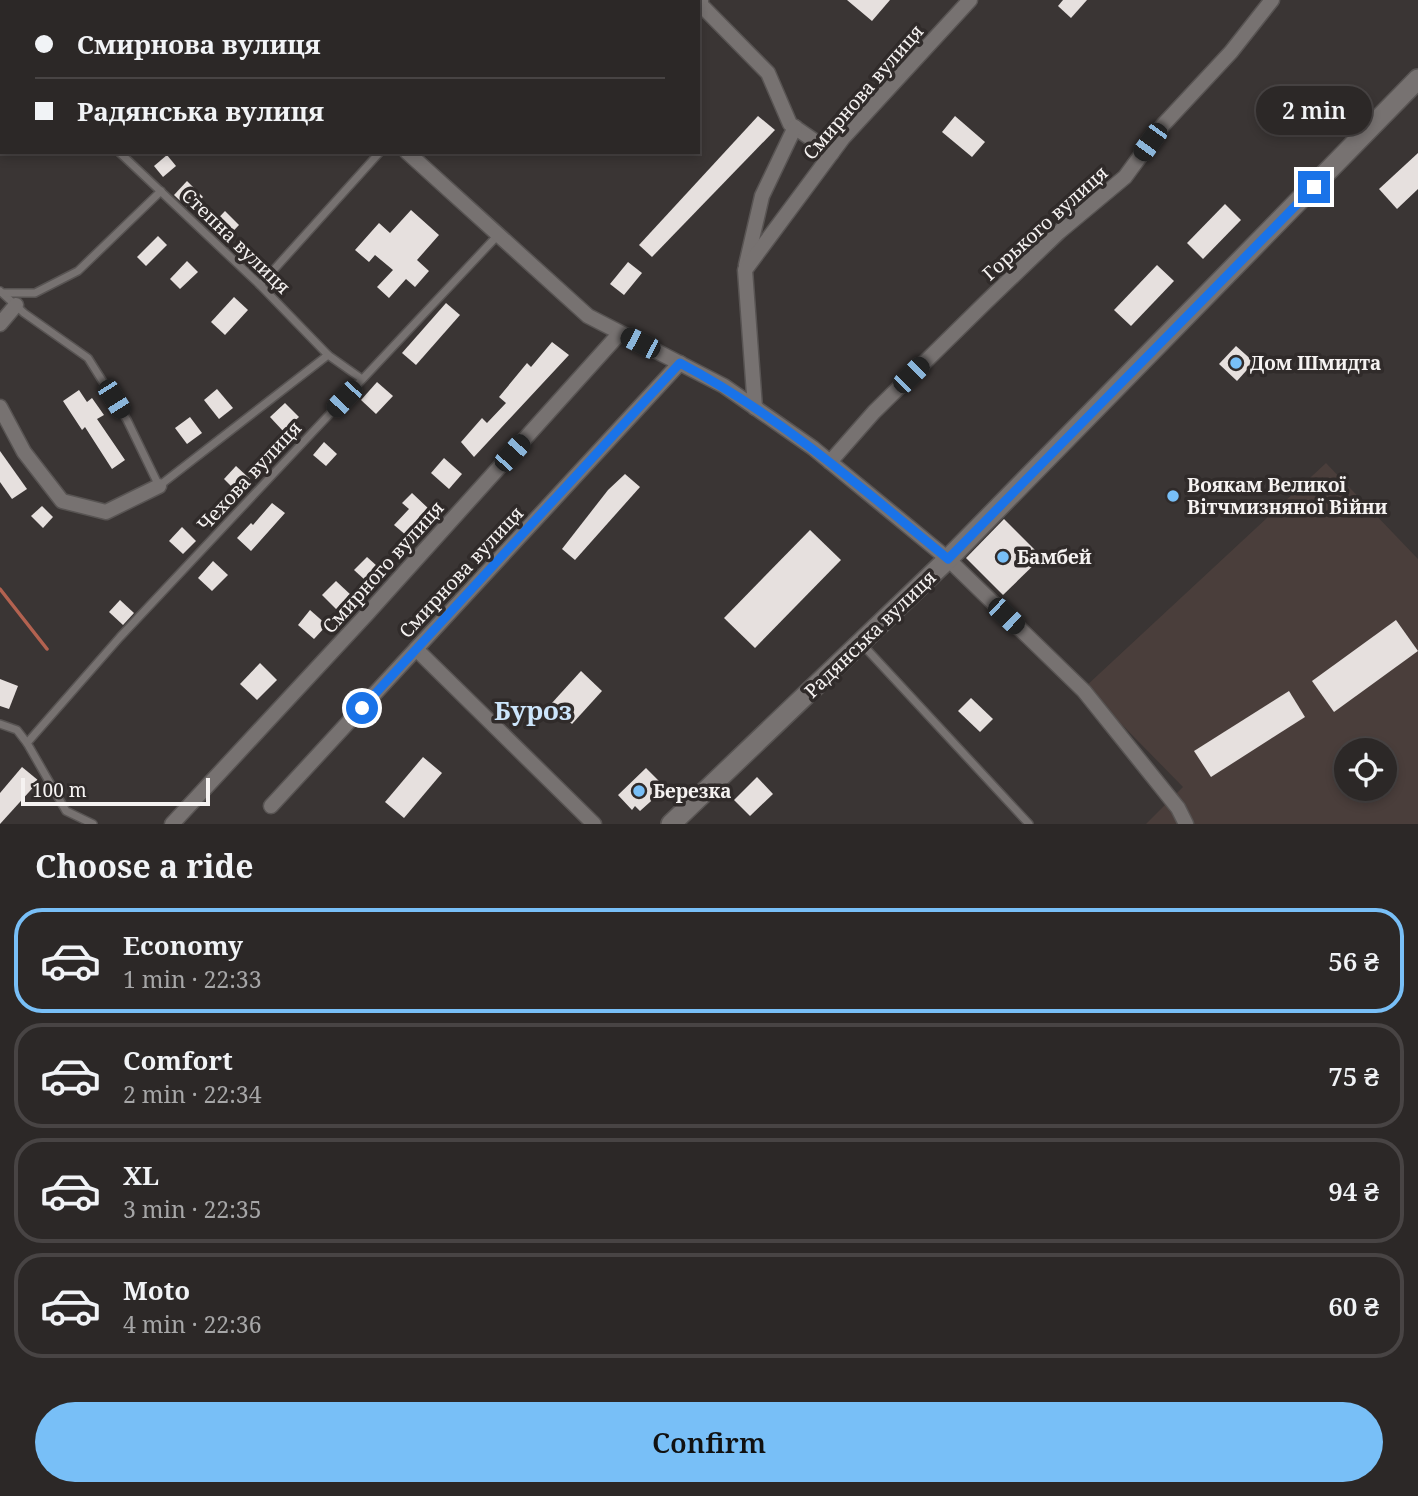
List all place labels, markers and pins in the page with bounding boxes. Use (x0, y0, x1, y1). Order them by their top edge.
place label: Дом Шмидта (1250, 350, 1381, 376)
marker: Дом Шмидта (1228, 355, 1244, 371)
place label: Воякам Великої Вітчмизняної Війни (1187, 472, 1388, 520)
marker: Воякам Великої Вітчмизняної Війни (1165, 488, 1181, 504)
place label: Бамбей (1017, 544, 1092, 570)
marker: Бамбей (995, 549, 1011, 565)
place label: Березка (653, 778, 732, 804)
marker: Березка (631, 783, 647, 799)

